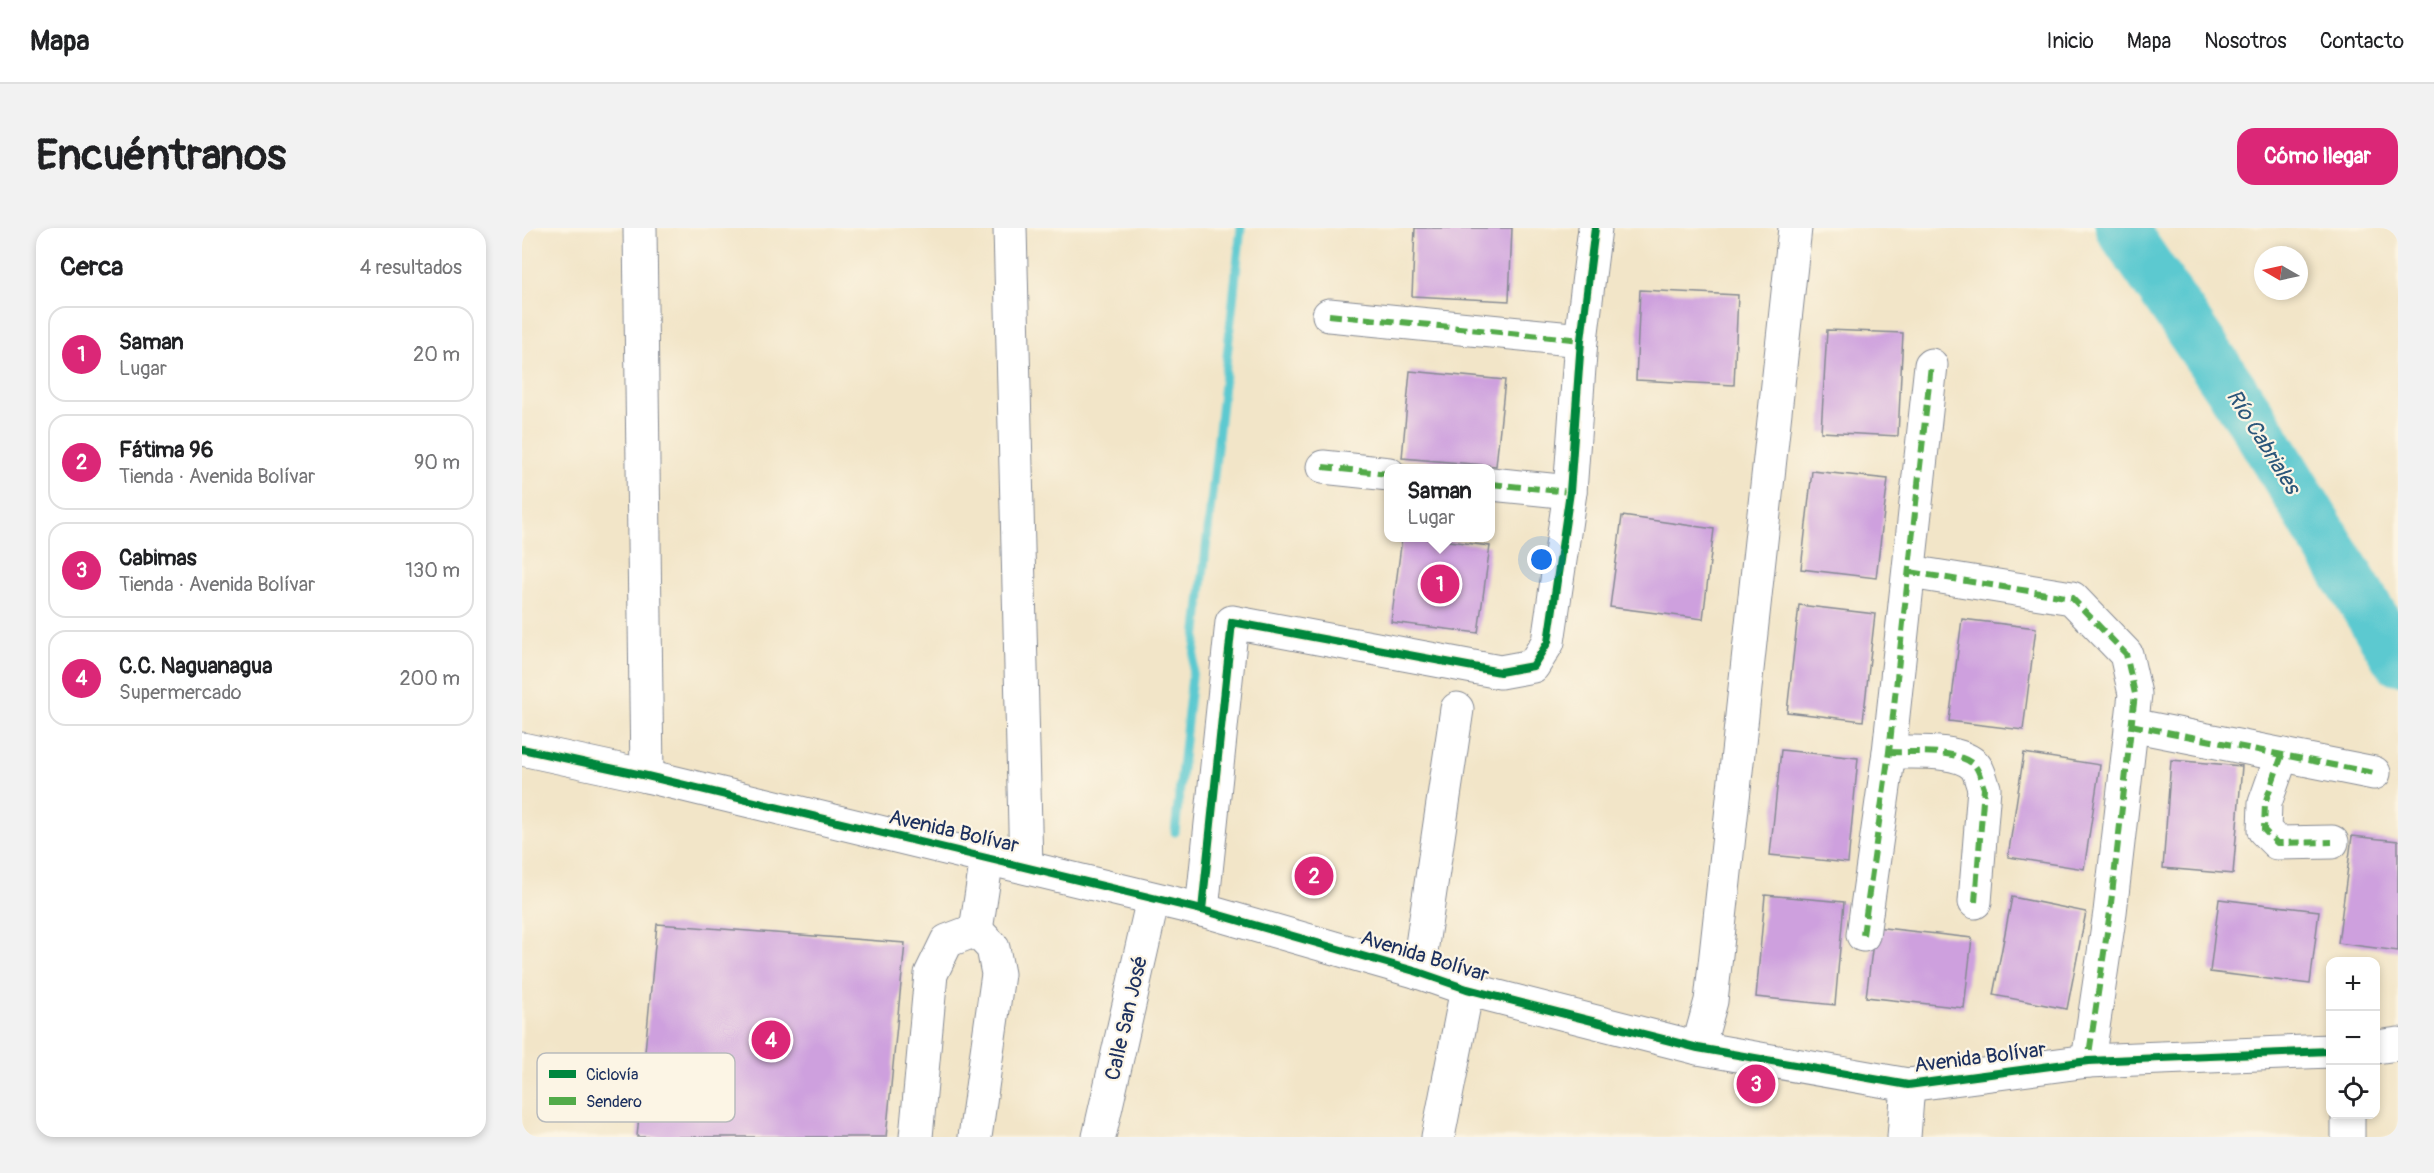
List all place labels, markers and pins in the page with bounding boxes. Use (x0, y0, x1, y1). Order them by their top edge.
pin: 1 (1420, 562, 1460, 606)
pin: 2 (1294, 854, 1334, 898)
pin: 4 (752, 1018, 790, 1062)
pin: 3 (1736, 1062, 1776, 1106)

